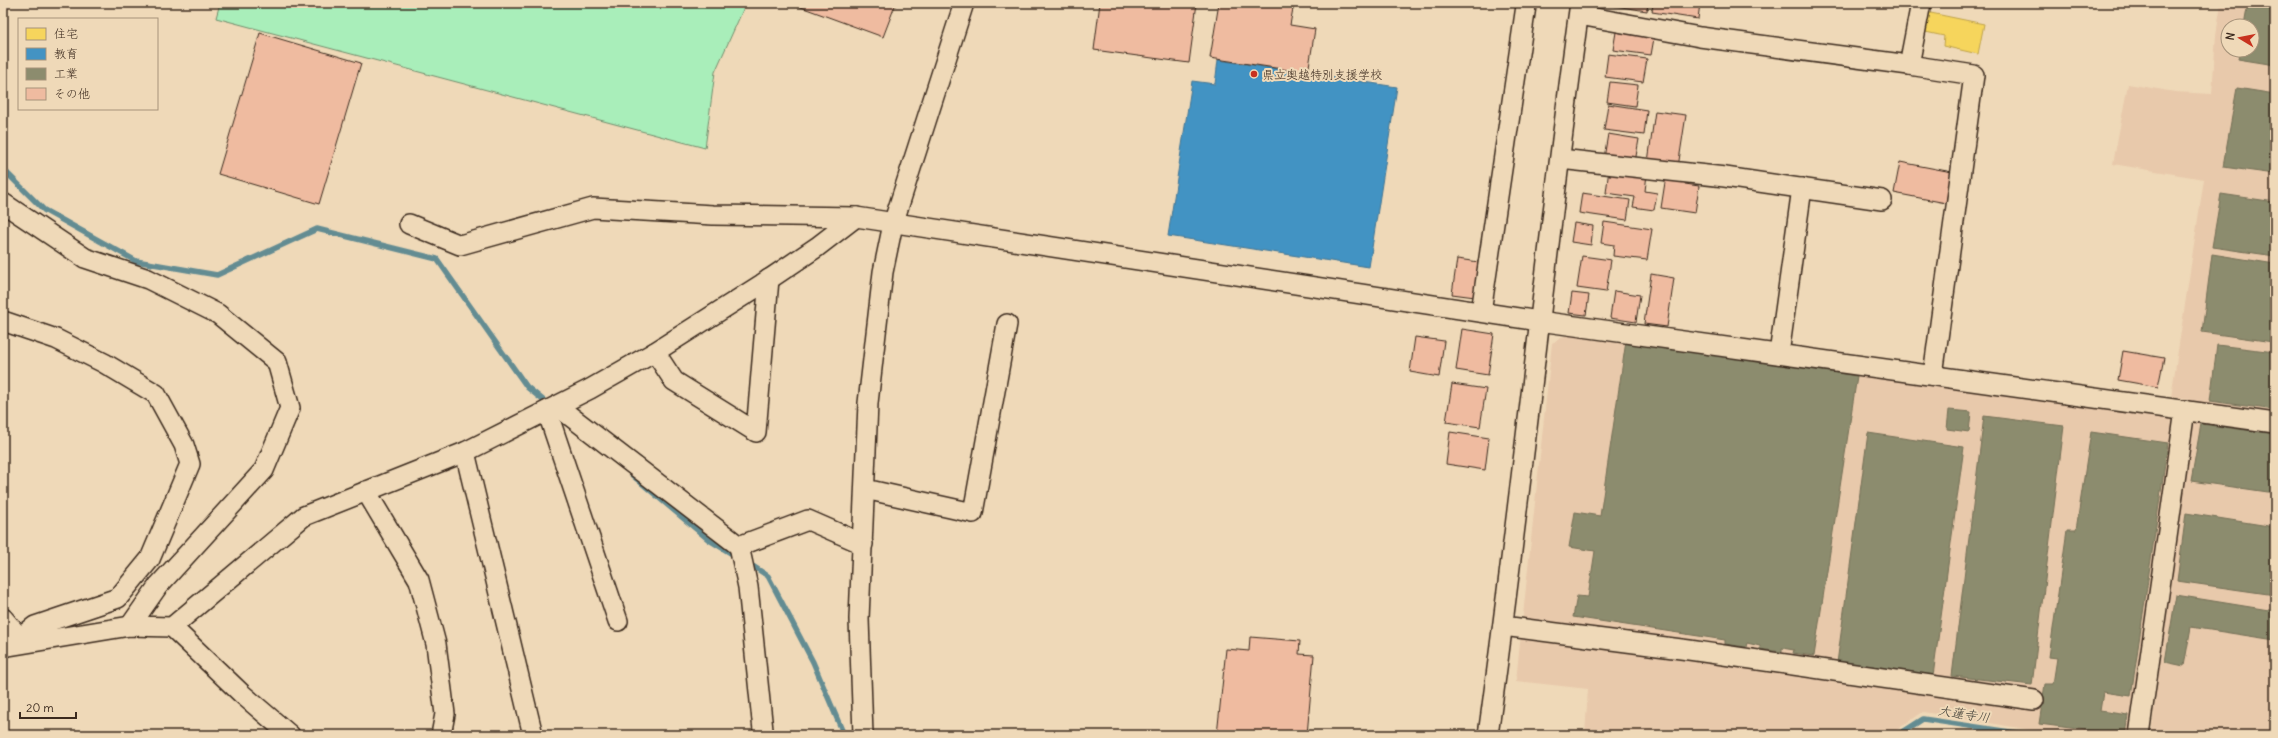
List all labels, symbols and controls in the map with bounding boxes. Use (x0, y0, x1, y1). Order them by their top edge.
legend (18, 18, 158, 110)
north arrow (2220, 18, 2260, 58)
text: 住宅 (54, 26, 78, 41)
text: N (2223, 31, 2238, 41)
text: 教育 (54, 46, 78, 61)
text: 工業 (54, 66, 78, 81)
place label: 県立奥越特別支援学校 (1262, 67, 1382, 82)
marker: 県立奥越特別支援学校 (1249, 69, 1259, 79)
text: その他 (54, 86, 90, 101)
scale bar (20, 694, 76, 720)
text: 20 m (26, 700, 54, 715)
water label: 大蓮寺川 (1937, 702, 1991, 726)

